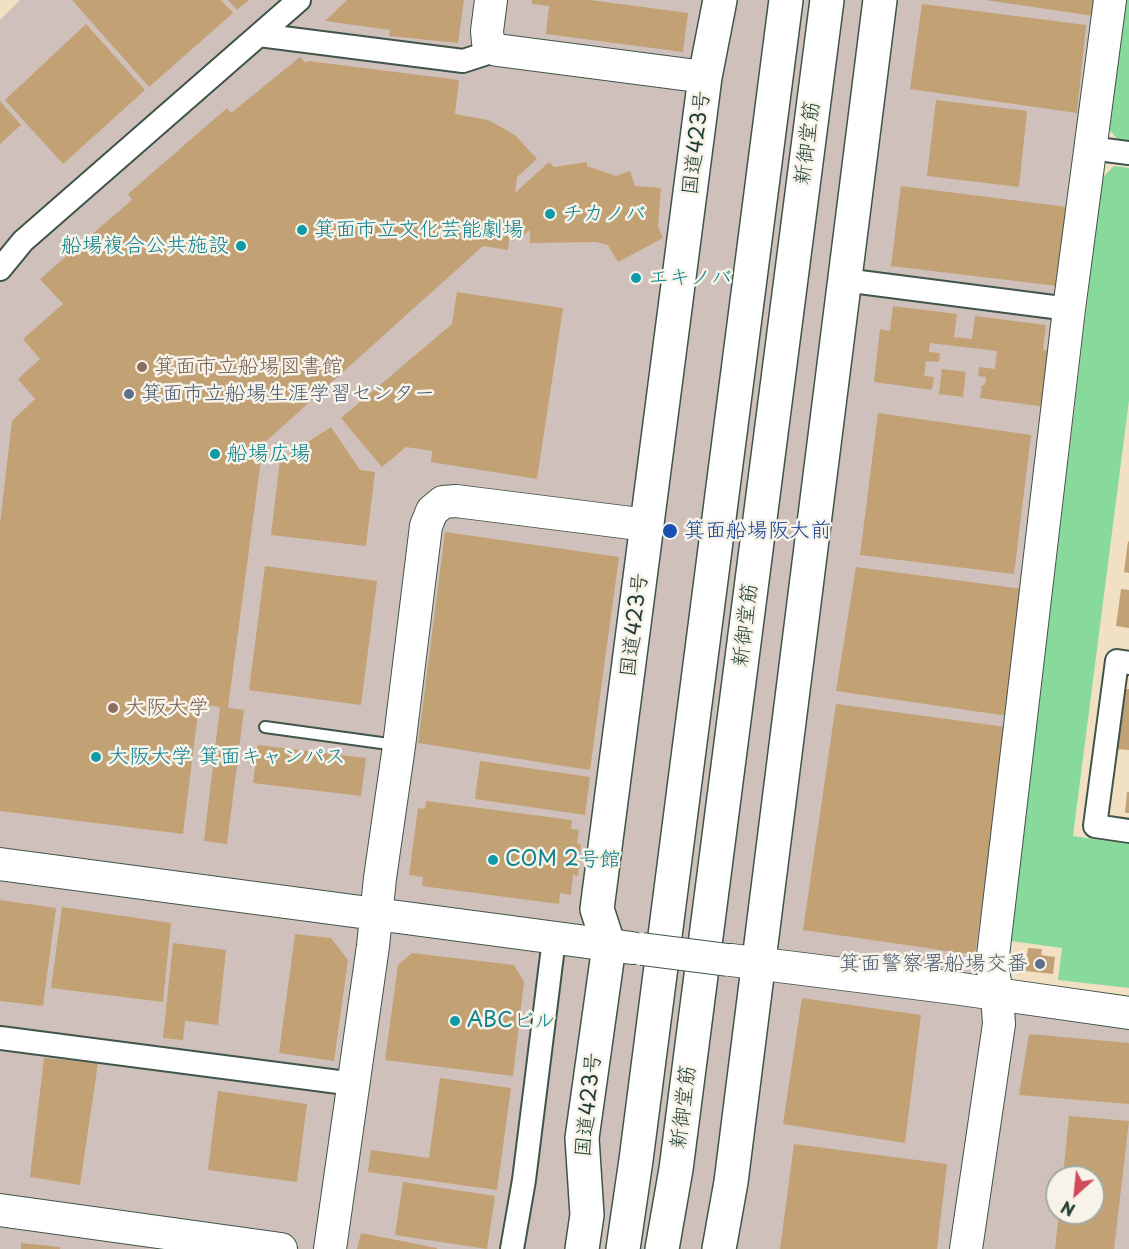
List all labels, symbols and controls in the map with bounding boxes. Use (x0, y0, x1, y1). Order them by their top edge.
street label: 国道423号 (678, 89, 716, 197)
street label: 新御堂筋 (790, 100, 826, 186)
place label: チカノバ (562, 201, 646, 227)
marker: チカノバ (543, 207, 557, 221)
place label: 箕面市立文化芸能劇場 (314, 217, 524, 243)
marker: 箕面市立文化芸能劇場 (295, 223, 309, 237)
place label: 船場複合公共施設 (61, 233, 229, 259)
marker: 船場複合公共施設 (234, 239, 248, 253)
place label: エキノバ (648, 265, 732, 291)
marker: エキノバ (629, 271, 643, 285)
place label: 箕面市立船場図書館 (154, 354, 343, 380)
marker: 箕面市立船場図書館 (135, 360, 149, 374)
place label: 箕面市立船場生涯学習センター (141, 381, 435, 407)
marker: 箕面市立船場生涯学習センター (122, 387, 136, 401)
place label: 船場広場 (227, 441, 311, 467)
marker: 船場広場 (208, 447, 222, 461)
place label: 箕面船場阪大前 (684, 518, 831, 544)
marker: 箕面船場阪大前 (661, 522, 679, 540)
street label: 国道423号 (616, 571, 654, 679)
street label: 新御堂筋 (728, 582, 764, 668)
place label: 大阪大学 (125, 695, 209, 721)
marker: 大阪大学 (106, 701, 120, 715)
place label: 大阪大学 箕面キャンパス (108, 744, 346, 770)
marker: 大阪大学 箕面キャンパス (89, 750, 103, 764)
place label: COM 2号館 (505, 847, 621, 873)
marker: COM 2号館 (486, 853, 500, 867)
place label: 箕面警察署船場交番 (839, 951, 1028, 977)
marker: 箕面警察署船場交番 (1033, 957, 1047, 971)
place label: ABCビル (467, 1008, 555, 1034)
marker: ABCビル (448, 1014, 462, 1028)
street label: 国道423号 (571, 1052, 607, 1158)
street label: 新御堂筋 (666, 1064, 702, 1150)
north arrow (1045, 1165, 1105, 1225)
text: N (1057, 1196, 1079, 1223)

